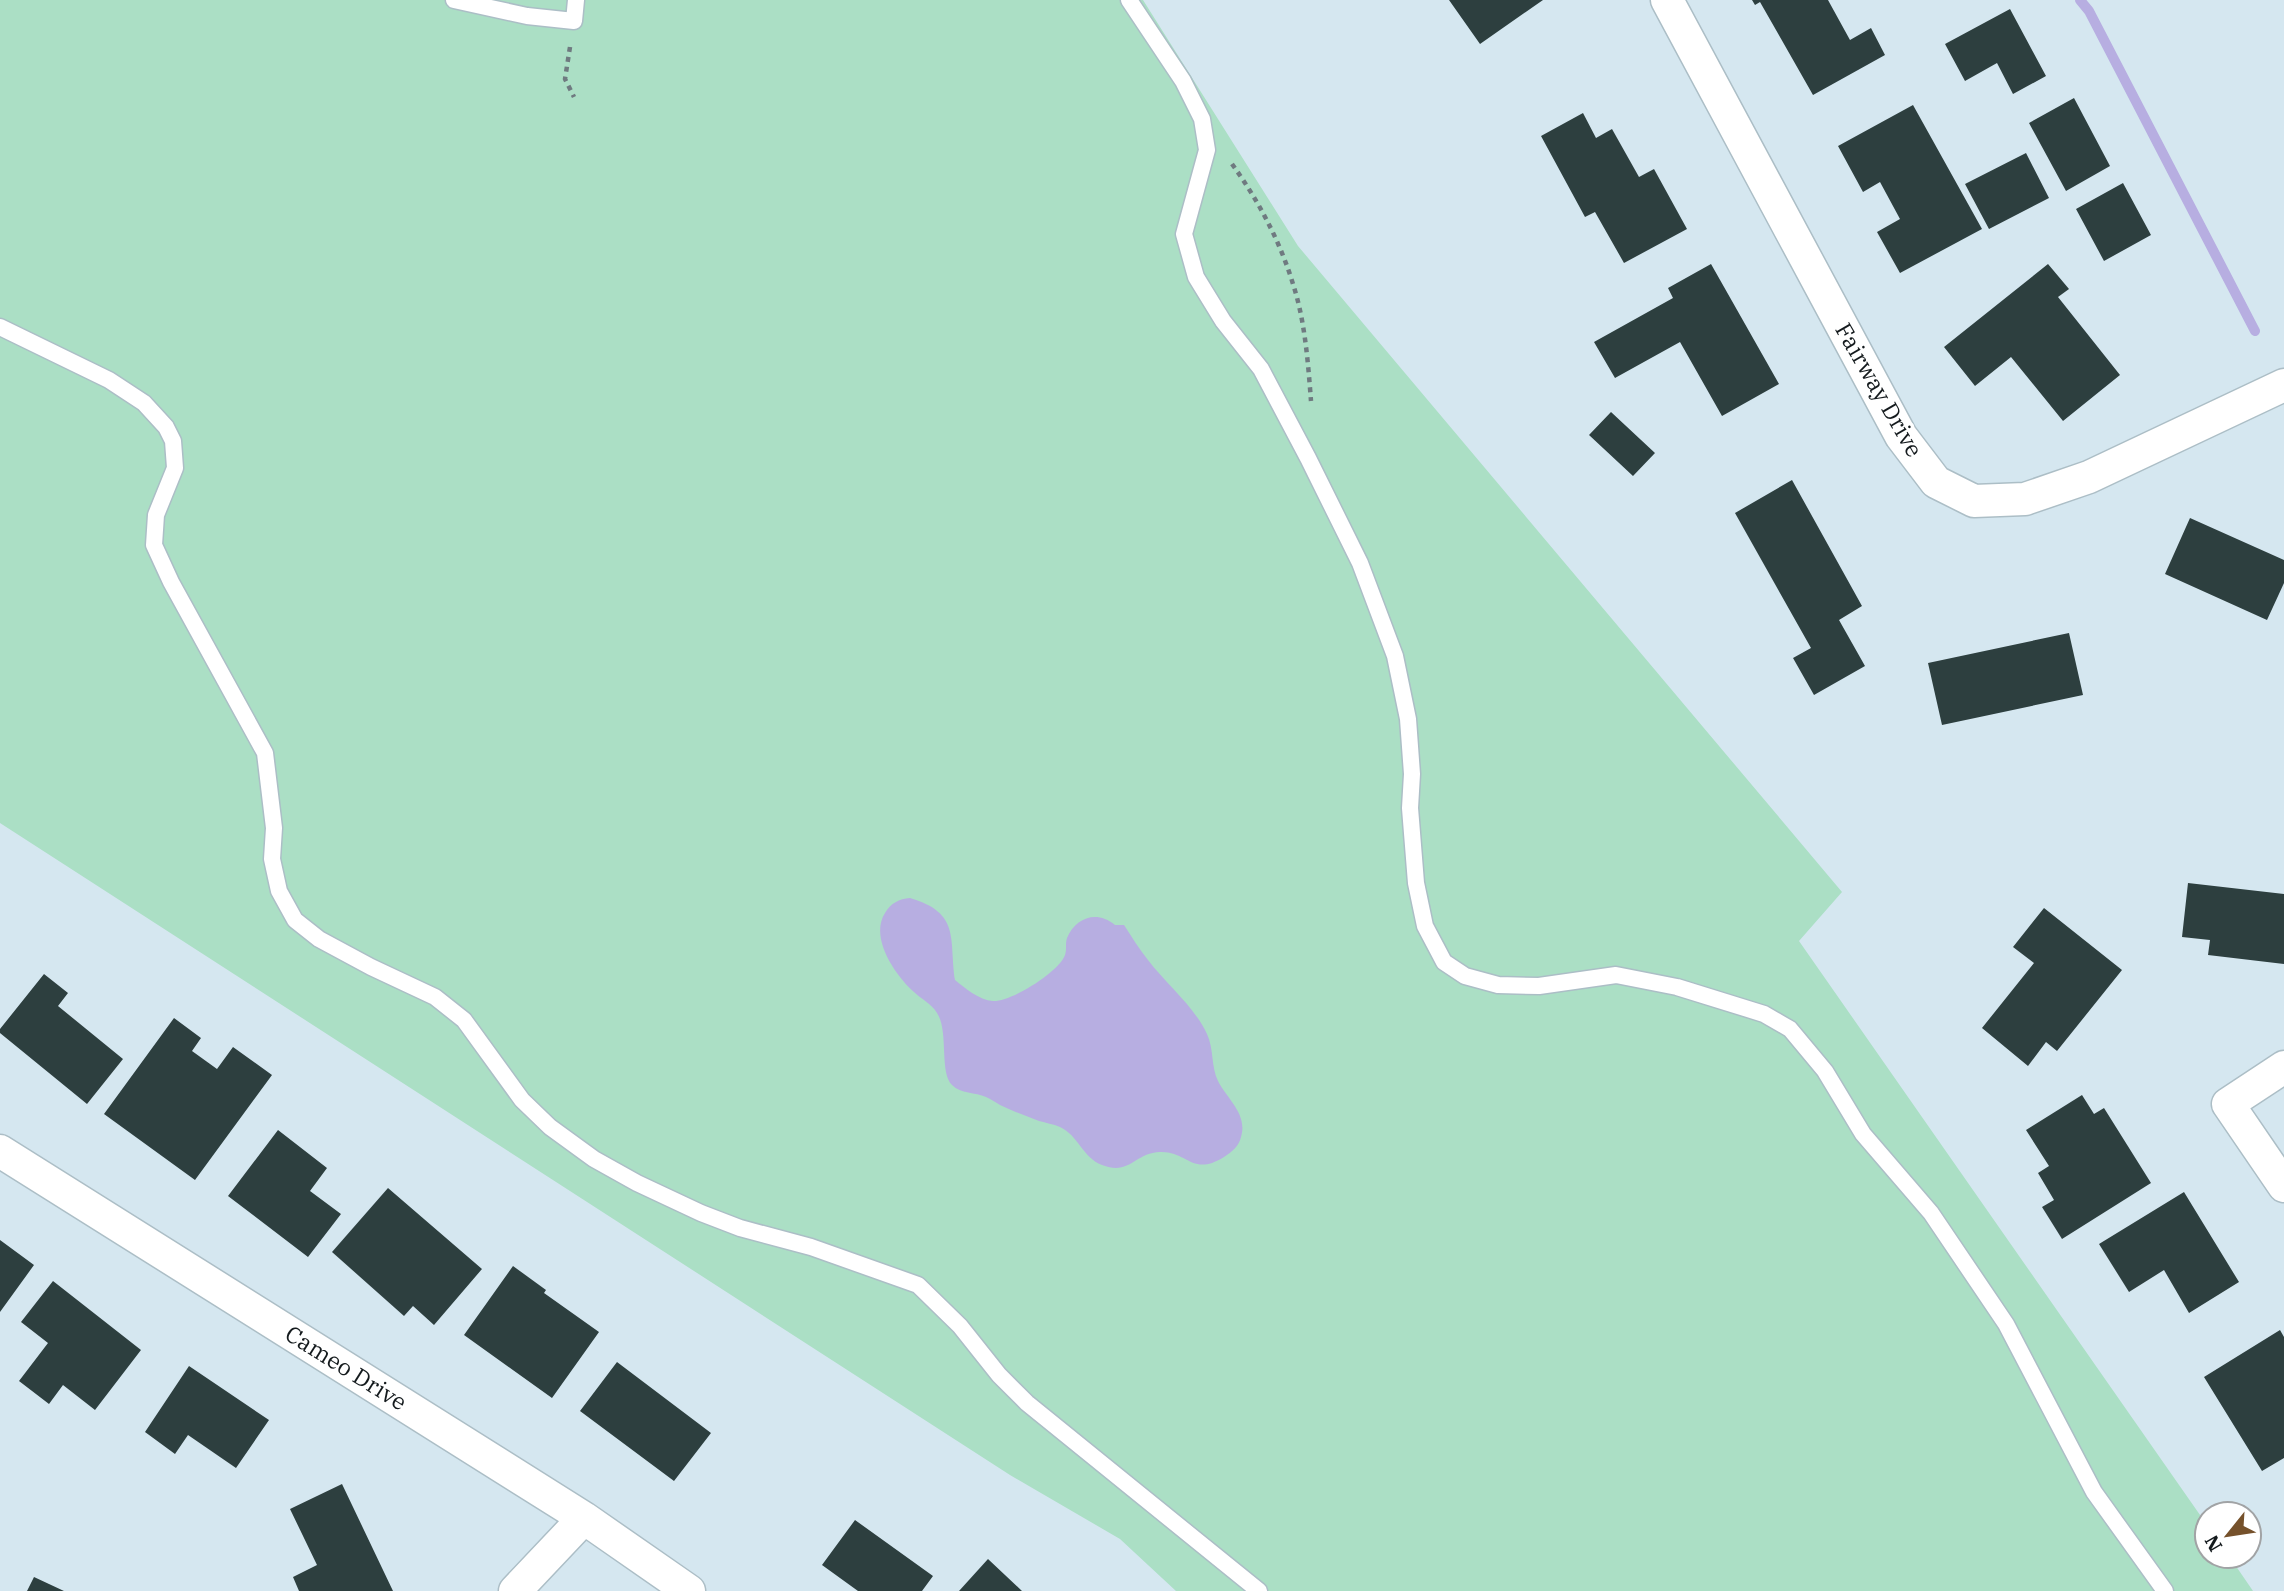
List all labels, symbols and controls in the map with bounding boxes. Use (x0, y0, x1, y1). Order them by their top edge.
street label: Fairway Drive (1829, 317, 1930, 462)
street label: Cameo Drive (280, 1318, 413, 1416)
north arrow (2193, 1500, 2263, 1570)
text: N (2199, 1531, 2227, 1556)

